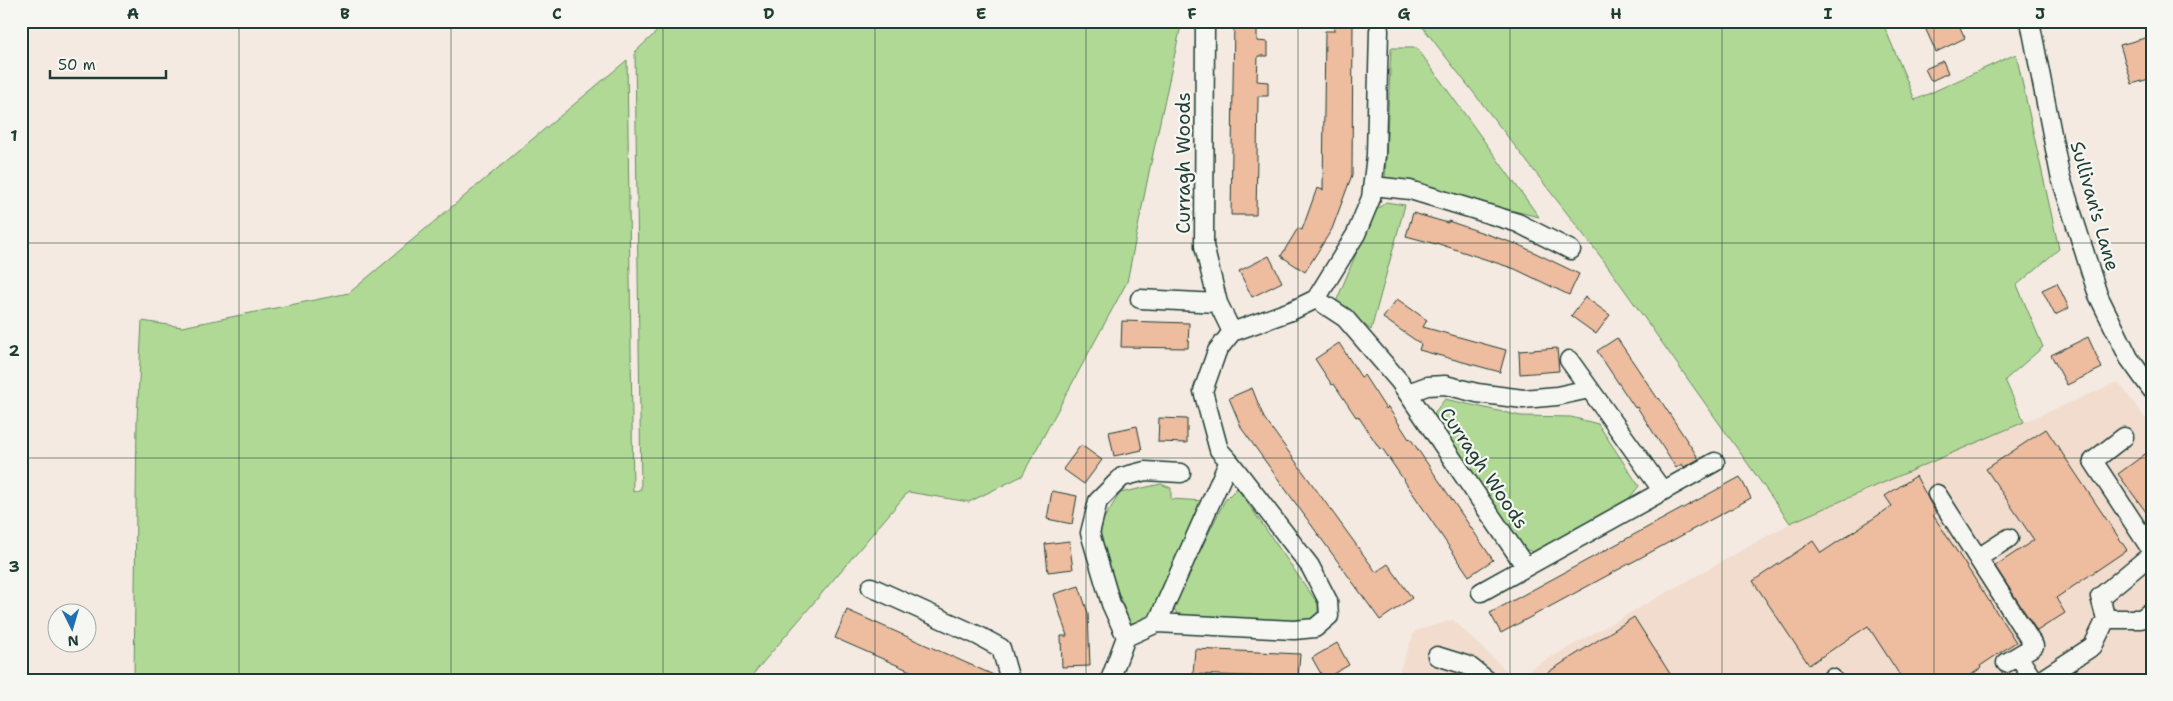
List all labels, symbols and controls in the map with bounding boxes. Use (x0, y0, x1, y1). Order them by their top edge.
text: A (127, 3, 139, 24)
text: B (340, 3, 350, 24)
text: C (552, 3, 562, 24)
text: D (763, 3, 775, 24)
text: E (976, 3, 986, 24)
text: F (1187, 3, 1197, 24)
text: G (1398, 3, 1411, 24)
text: H (1610, 3, 1622, 24)
text: I (1824, 3, 1833, 24)
text: J (2035, 3, 2045, 24)
scale bar (50, 48, 166, 80)
text: 50 m (58, 55, 96, 75)
street label: Curragh Woods (1171, 92, 1196, 234)
text: 1 (10, 125, 18, 146)
street label: Sullivan's Lane (2065, 138, 2125, 274)
text: 2 (8, 340, 20, 361)
street label: Curragh Woods (1434, 402, 1534, 534)
text: 3 (8, 556, 20, 577)
north arrow (48, 604, 98, 654)
text: N (67, 632, 79, 650)

